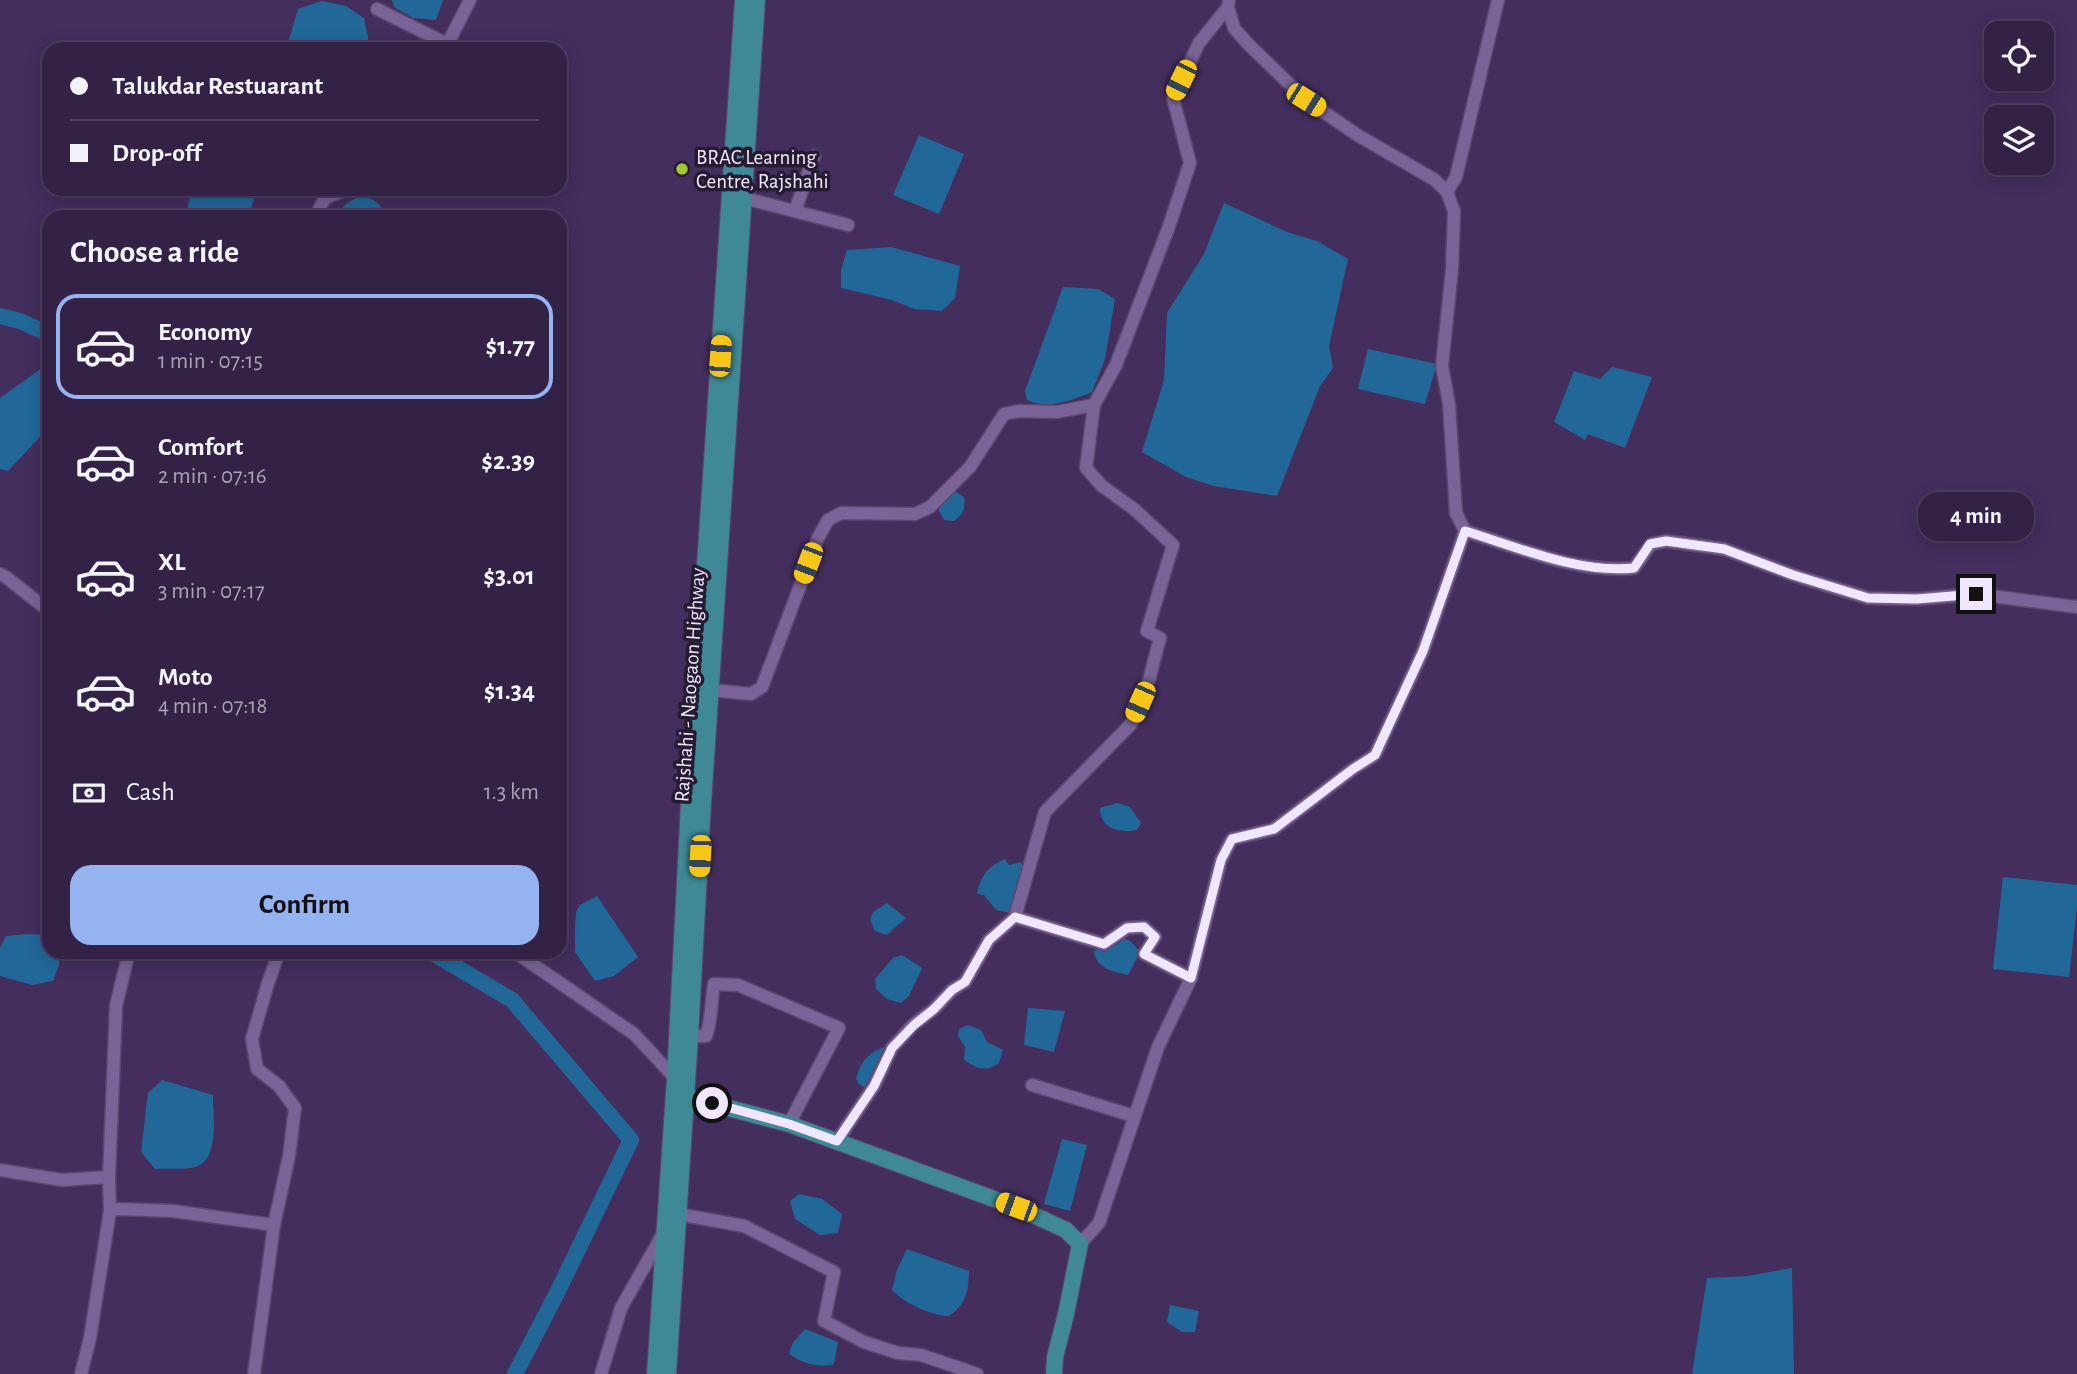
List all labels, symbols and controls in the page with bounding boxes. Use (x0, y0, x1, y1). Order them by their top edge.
map controls (1984, 21, 2054, 175)
button: locate (1984, 21, 2054, 91)
car (1163, 57, 1200, 103)
text: Talukdar Restuarant (112, 73, 323, 99)
car (1283, 80, 1330, 120)
button: layers (1984, 105, 2054, 175)
text: Drop-off (112, 140, 201, 166)
place label: BRAC Learning Centre, Rajshahi (696, 147, 829, 192)
marker: BRAC Learning Centre, Rajshahi (674, 161, 690, 177)
text: Choose a ride (70, 236, 239, 268)
icon: car (74, 315, 137, 378)
text: Economy (158, 319, 252, 345)
text: $1.77 (486, 333, 535, 359)
car (709, 334, 732, 378)
text: 1 min · 07:15 (158, 350, 263, 373)
icon: car (74, 430, 137, 493)
text: Comfort (158, 434, 243, 460)
text: $2.39 (481, 448, 535, 474)
text: 2 min · 07:16 (158, 465, 267, 488)
callout: 4 min (1918, 492, 2034, 542)
text: 4 min (1950, 505, 2002, 528)
car (791, 540, 826, 586)
icon: car (74, 545, 137, 608)
text: XL (158, 549, 185, 575)
text: $3.01 (483, 563, 535, 589)
street label: Rajshahi - Naogaon Highway (671, 567, 709, 803)
route end (1960, 578, 1992, 610)
text: 3 min · 07:17 (158, 580, 264, 603)
icon: car (74, 660, 137, 723)
text: Moto (158, 664, 213, 690)
text: $1.34 (484, 678, 535, 704)
car (1122, 679, 1159, 725)
text: 4 min · 07:18 (158, 695, 267, 718)
icon: cash (70, 774, 108, 812)
text: Cash (126, 779, 175, 805)
text: 1.3 km (484, 781, 539, 804)
car (689, 834, 712, 878)
button: Confirm (70, 865, 539, 945)
route start (696, 1087, 728, 1119)
car (993, 1190, 1040, 1224)

